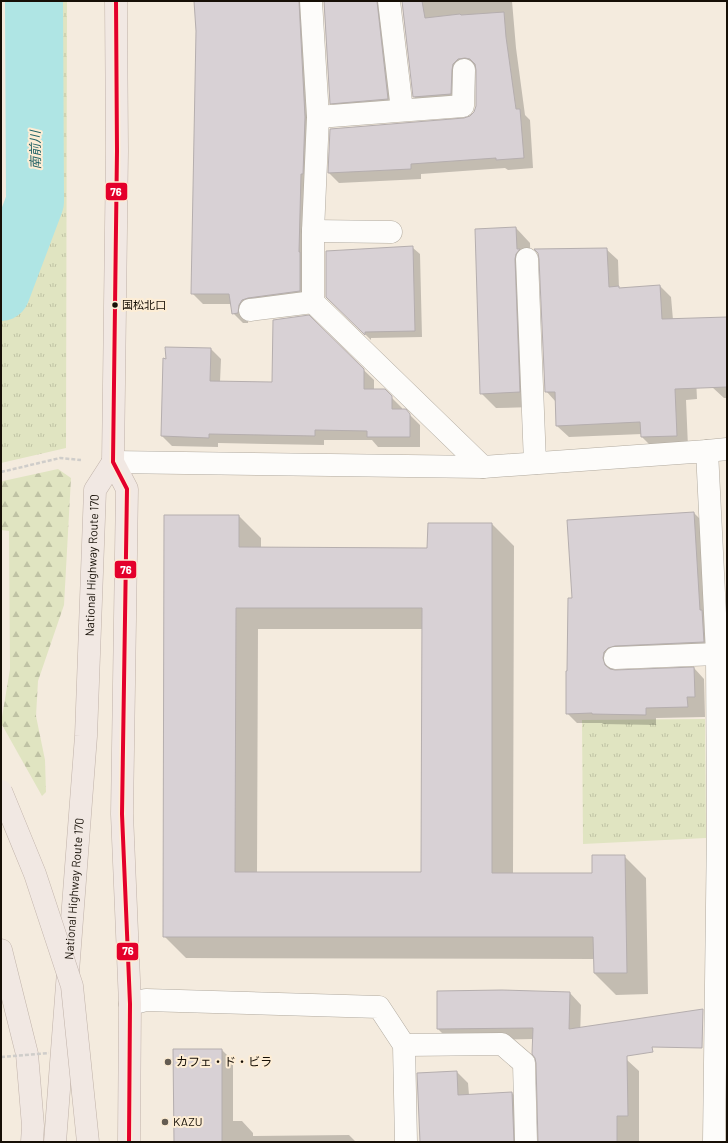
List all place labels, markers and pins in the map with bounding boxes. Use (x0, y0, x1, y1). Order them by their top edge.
place label: 国松北口 (122, 298, 166, 311)
marker: 国松北口 (110, 300, 120, 310)
place label: カフェ・ド・ビラ (176, 1054, 272, 1068)
marker: カフェ・ド・ビラ (163, 1057, 173, 1067)
place label: KAZU (173, 1114, 203, 1128)
marker: KAZU (160, 1117, 170, 1127)

